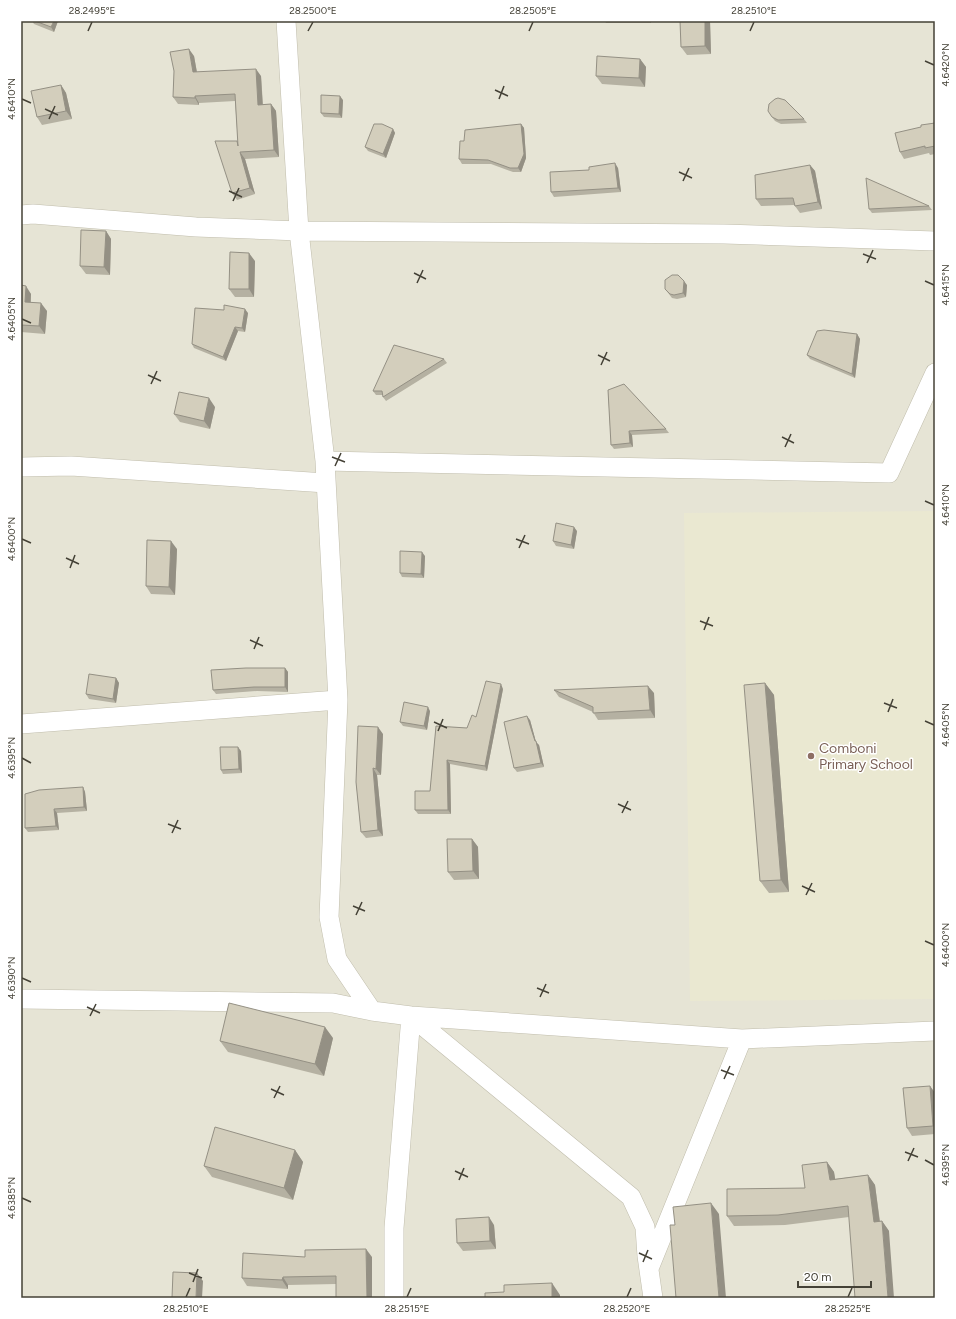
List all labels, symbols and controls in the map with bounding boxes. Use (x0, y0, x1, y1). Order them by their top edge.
text: 28.2495°E (69, 4, 115, 17)
text: 28.2500°E (289, 4, 337, 17)
text: 28.2505°E (510, 4, 557, 17)
text: 28.2510°E (731, 4, 777, 17)
text: 4.6420°N (939, 43, 952, 87)
text: 4.6410°N (5, 78, 18, 120)
text: 4.6415°N (939, 264, 952, 306)
text: 4.6405°N (5, 297, 18, 341)
text: 4.6410°N (939, 484, 952, 526)
text: 4.6400°N (5, 517, 18, 561)
text: 4.6405°N (939, 703, 952, 747)
text: 4.6395°N (5, 737, 18, 779)
place label: Comboni Primary School (819, 740, 913, 773)
marker: Comboni Primary School (806, 751, 816, 761)
text: 4.6400°N (939, 923, 952, 967)
text: 4.6390°N (5, 957, 18, 999)
text: 4.6395°N (939, 1144, 952, 1186)
text: 4.6385°N (5, 1177, 18, 1219)
scale bar (798, 1263, 871, 1289)
text: 20 m (804, 1270, 832, 1284)
text: 28.2510°E (163, 1302, 209, 1315)
text: 28.2515°E (385, 1302, 429, 1315)
text: 28.2520°E (604, 1302, 650, 1315)
text: 28.2525°E (825, 1302, 871, 1315)

